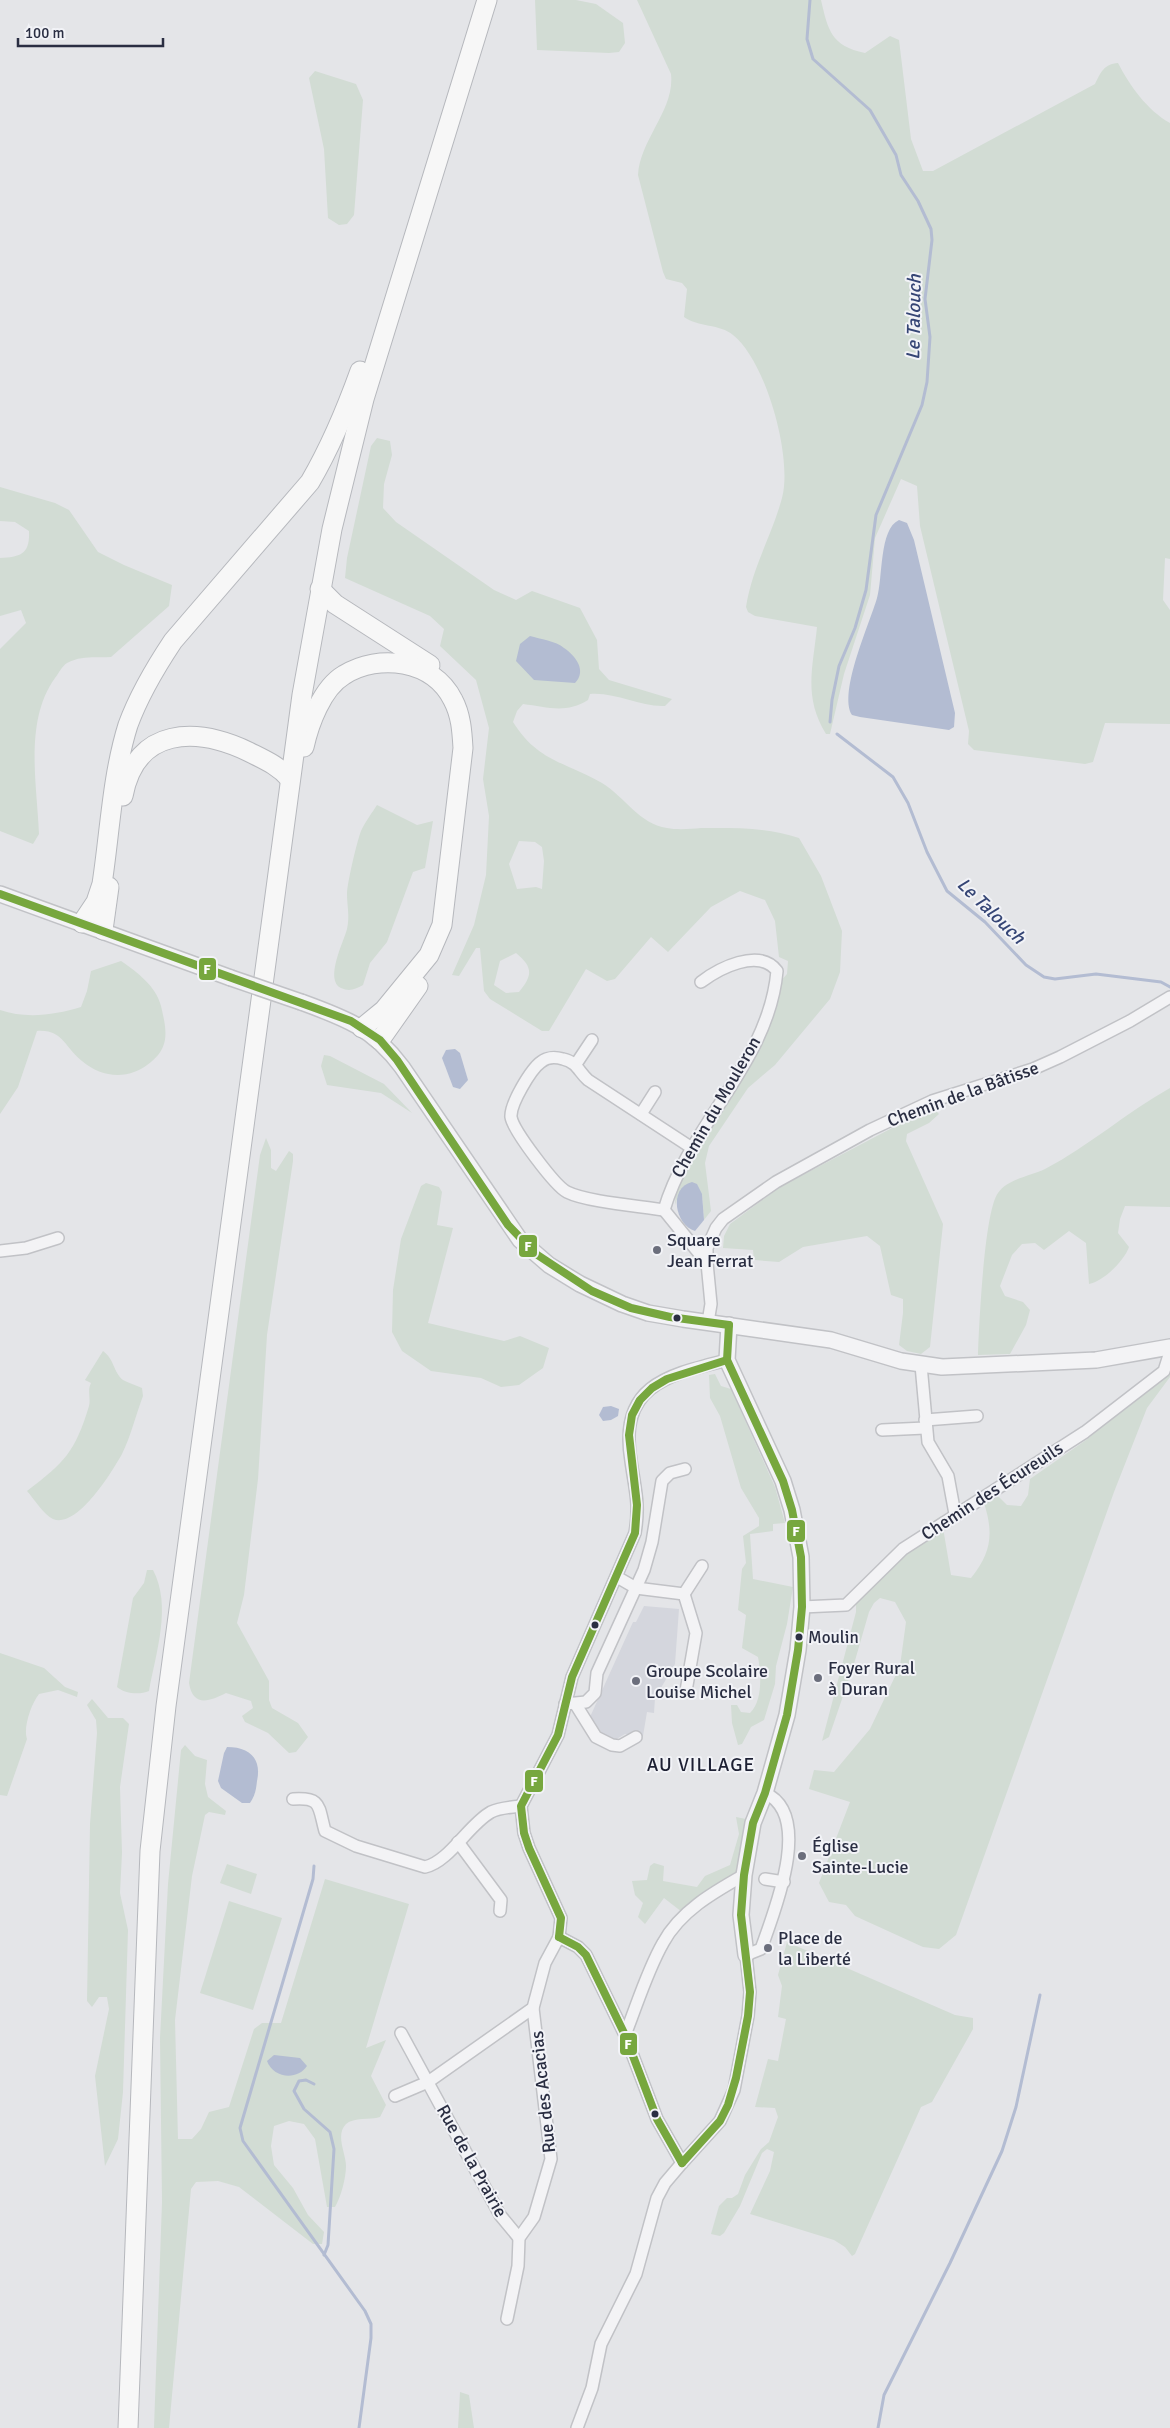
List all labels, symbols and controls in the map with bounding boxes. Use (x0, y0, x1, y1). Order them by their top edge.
scale bar (18, 15, 162, 47)
text: 100 m (25, 24, 65, 42)
water label: Le Talouch (901, 273, 927, 360)
water label: Le Talouch (952, 873, 1031, 950)
line badge: F (198, 957, 217, 981)
text: F (203, 961, 211, 978)
street label: Chemin du Mouleron (667, 1033, 765, 1181)
street label: Chemin de la Bâtisse (884, 1056, 1042, 1132)
place label: Square Jean Ferrat (667, 1229, 753, 1272)
line badge: F (518, 1234, 538, 1258)
text: F (524, 1238, 532, 1255)
marker: Square Jean Ferrat (651, 1244, 663, 1256)
unlabelled marker (672, 1313, 682, 1323)
street label: Chemin des Écureuils (917, 1437, 1067, 1545)
line badge: F (786, 1519, 806, 1543)
text: F (792, 1523, 800, 1540)
unlabelled marker (590, 1620, 600, 1630)
place label: Moulin (808, 1627, 859, 1648)
marker: Moulin (794, 1632, 804, 1642)
place label: Foyer Rural à Duran (828, 1657, 915, 1700)
place label: Groupe Scolaire Louise Michel (646, 1660, 768, 1703)
marker: Foyer Rural à Duran (812, 1672, 824, 1684)
marker: Groupe Scolaire Louise Michel (630, 1675, 642, 1687)
district label: AU VILLAGE (647, 1753, 755, 1777)
line badge: F (524, 1769, 544, 1793)
text: F (530, 1773, 538, 1790)
place label: Église Sainte-Lucie (812, 1835, 909, 1878)
marker: Église Sainte-Lucie (796, 1850, 808, 1862)
place label: Place de la Liberté (778, 1927, 851, 1970)
marker: Place de la Liberté (762, 1942, 774, 1954)
street label: Rue des Acacias (526, 2030, 560, 2154)
line badge: F (619, 2032, 638, 2056)
text: F (624, 2036, 632, 2053)
street label: Rue de la Prairie (432, 2101, 512, 2221)
unlabelled marker (650, 2109, 660, 2119)

